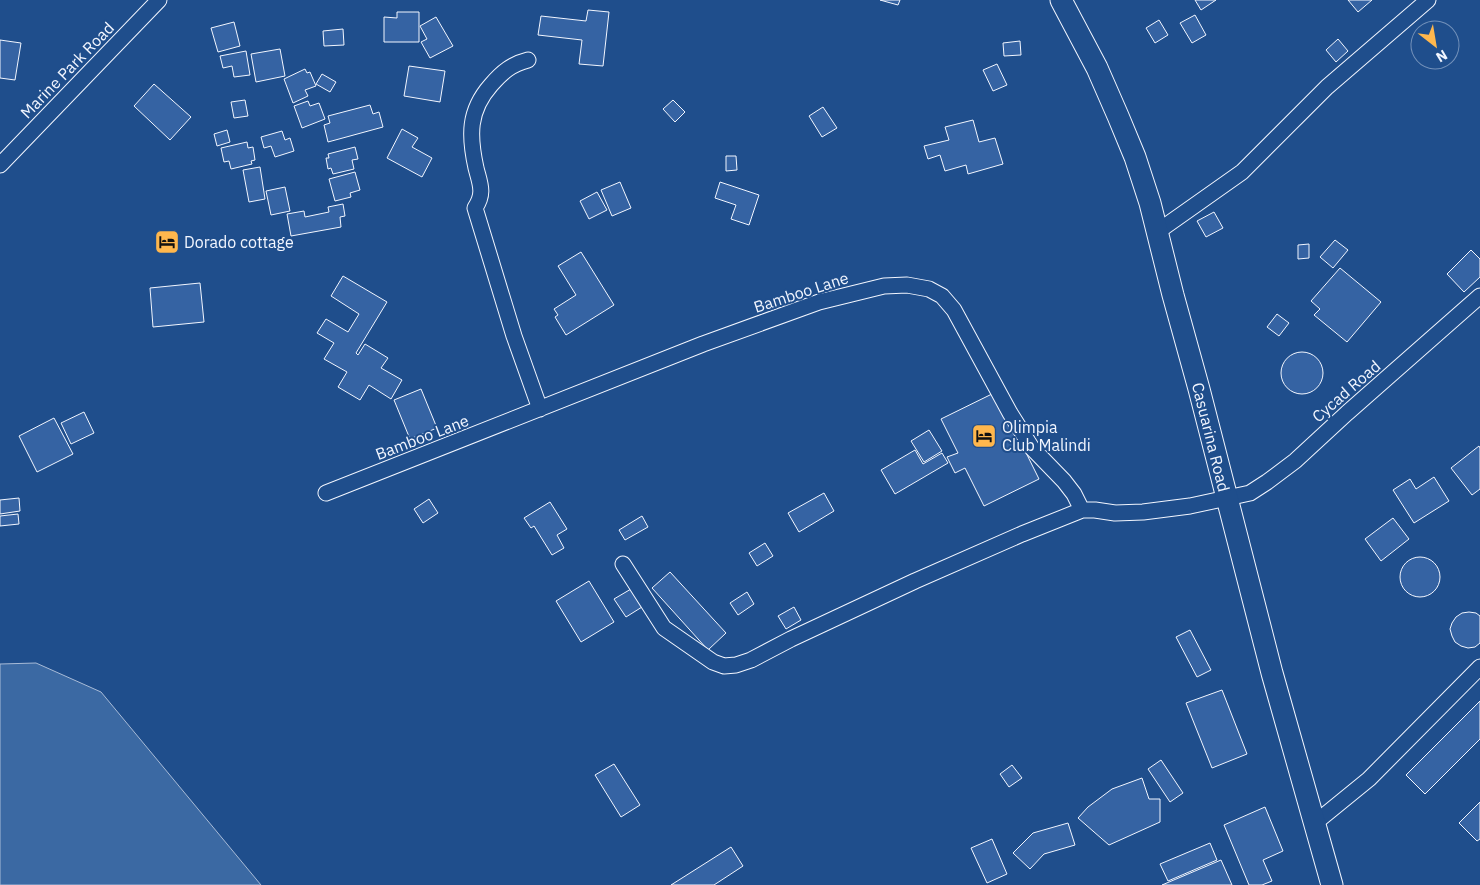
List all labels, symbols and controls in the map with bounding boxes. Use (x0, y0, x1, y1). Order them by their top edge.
street label: Marine Park Road (16, 18, 118, 122)
north arrow (1410, 20, 1460, 70)
text: N (1433, 46, 1451, 66)
hotel icon: Dorado cottage (154, 229, 180, 255)
place label: Dorado cottage (184, 232, 294, 252)
street label: Bamboo Lane (751, 267, 851, 317)
street label: Cycad Road (1308, 356, 1384, 426)
street label: Casuarina Road (1188, 380, 1234, 494)
street label: Bamboo Lane (373, 410, 472, 464)
place label: Olimpia Club Malindi (1002, 417, 1091, 455)
hotel icon: Olimpia Club Malindi (971, 423, 997, 449)

